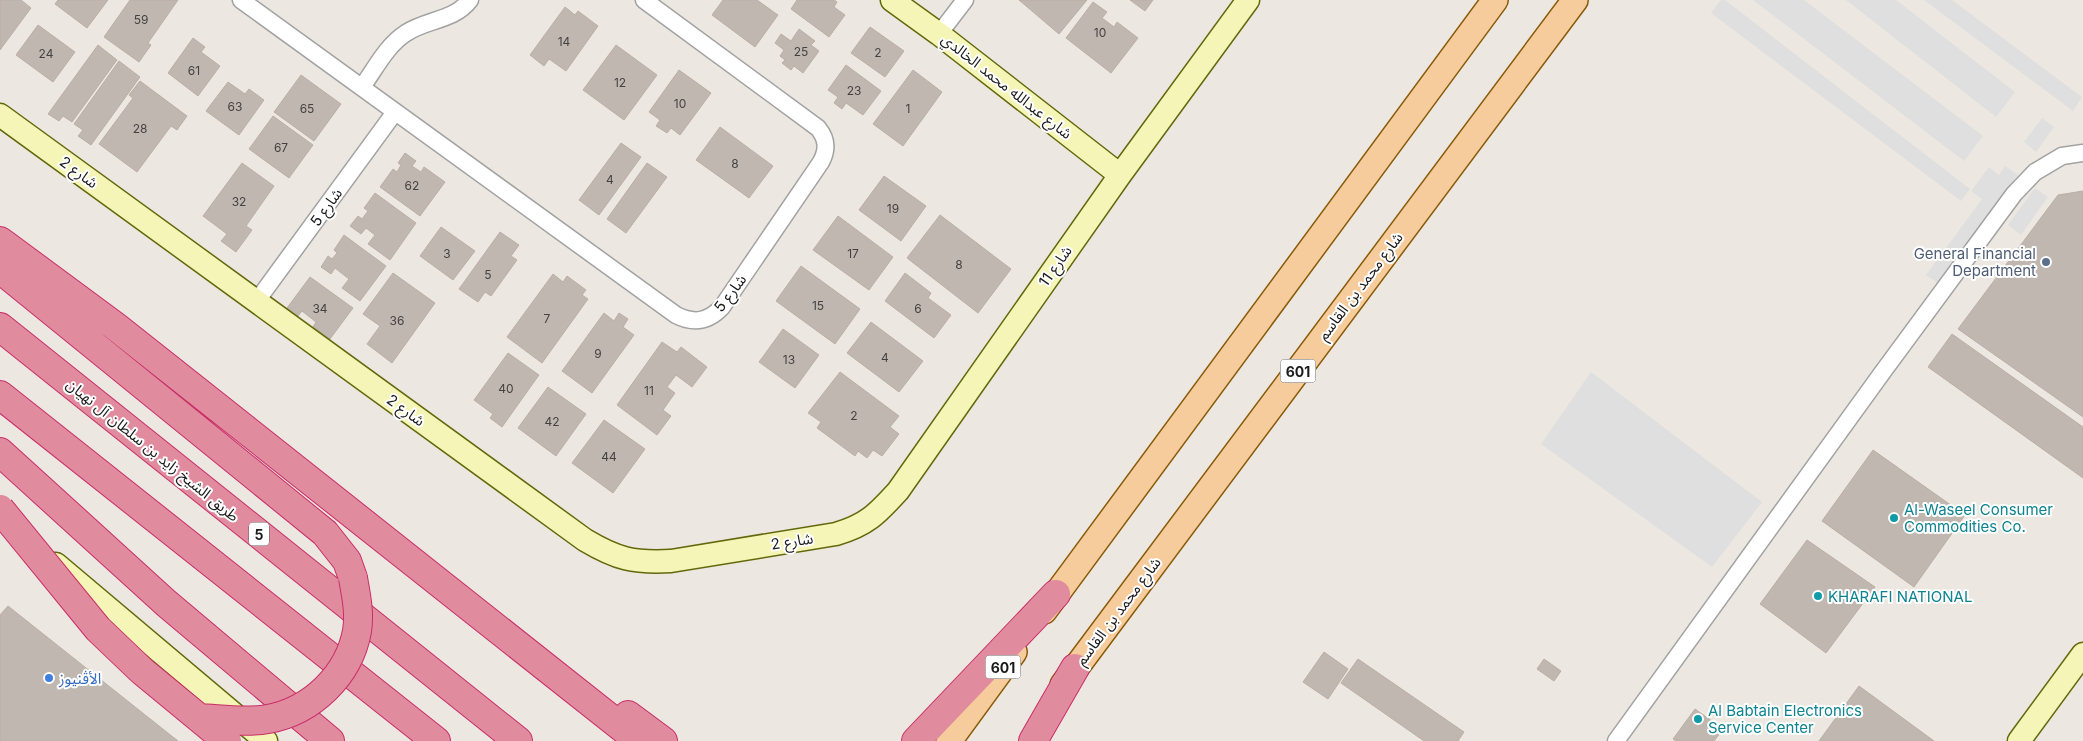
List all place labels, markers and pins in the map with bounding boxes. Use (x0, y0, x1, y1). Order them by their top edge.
place label: General Financial Department (1914, 244, 2036, 280)
marker: General Financial Department (2040, 256, 2052, 268)
place label: Al-Waseel Consumer Commodities Co. (1904, 500, 2053, 536)
marker: Al-Waseel Consumer Commodities Co. (1888, 512, 1900, 524)
place label: KHARAFI NATIONAL (1828, 587, 1972, 606)
marker: KHARAFI NATIONAL (1812, 590, 1824, 602)
place label: الأڤنيوز (58, 669, 101, 688)
marker: الأڤنيوز (43, 672, 55, 684)
place label: Al Babtain Electronics Service Center (1708, 701, 1862, 737)
marker: Al Babtain Electronics Service Center (1692, 713, 1704, 725)

